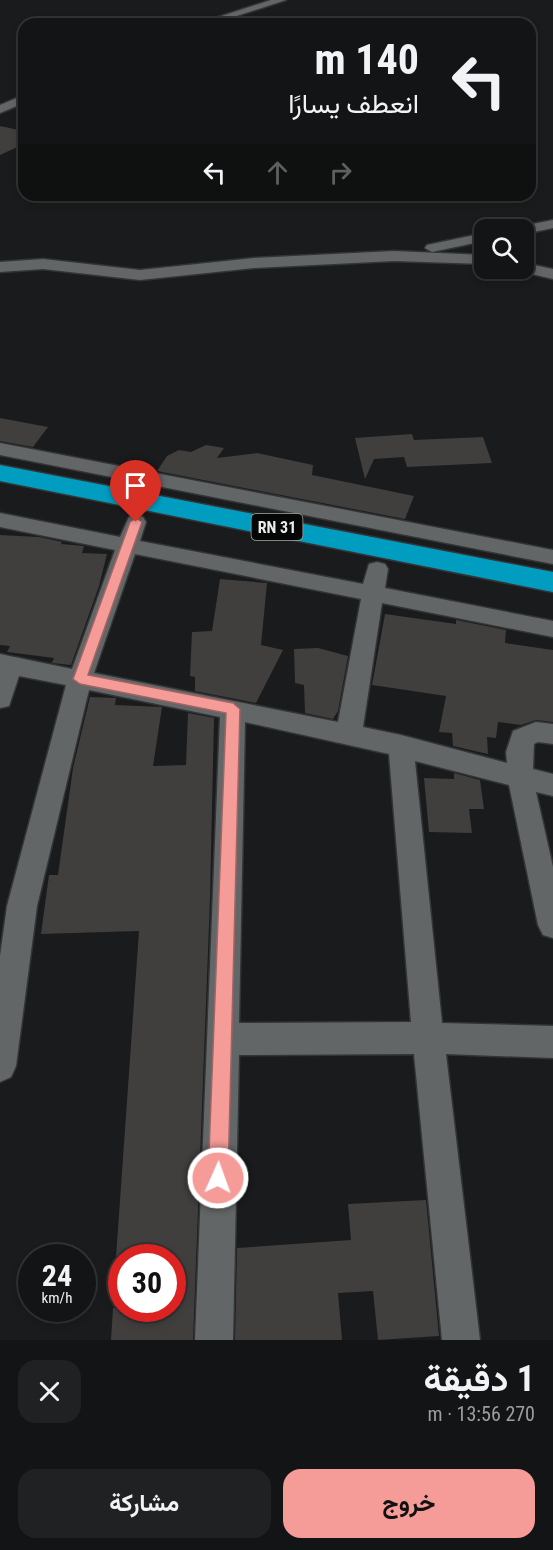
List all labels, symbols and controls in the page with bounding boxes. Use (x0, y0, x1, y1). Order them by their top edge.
text: 140 m (314, 35, 419, 84)
icon: left (440, 42, 518, 120)
text: انعطف يسارًا (288, 88, 419, 120)
icon: left (198, 156, 231, 189)
icon: ahead (261, 156, 294, 189)
icon: right (324, 156, 357, 189)
map controls (474, 219, 534, 279)
button: search (474, 219, 534, 279)
pin (110, 460, 161, 522)
icon: arrive (119, 469, 152, 502)
road number: RN 31 (252, 514, 302, 540)
position arrow (186, 1146, 250, 1210)
speed limit sign: 30 (108, 1244, 186, 1322)
text: 24 (42, 1258, 72, 1293)
text: km/h (42, 1289, 72, 1307)
text: 1 دقيقة (424, 1358, 535, 1400)
button: close (18, 1360, 81, 1423)
text: 270 m · 13:56 (428, 1402, 535, 1426)
button: مشاركة (18, 1469, 271, 1538)
button: خروج (283, 1469, 535, 1538)

